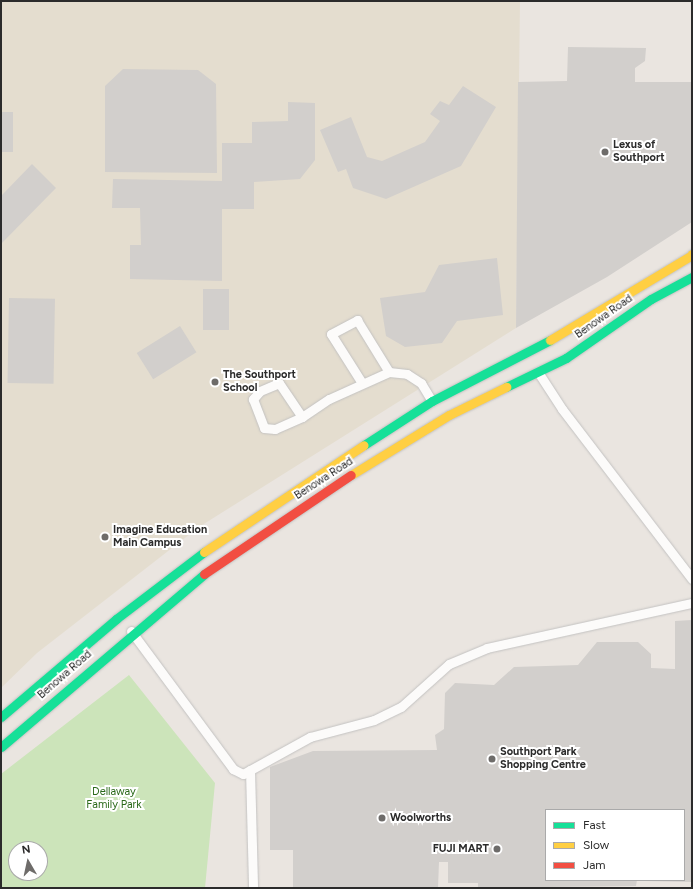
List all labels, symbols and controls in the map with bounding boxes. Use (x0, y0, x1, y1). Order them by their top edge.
place label: Lexus of Southport (613, 139, 665, 165)
marker: Lexus of Southport (600, 147, 610, 157)
street label: Benowa Road (573, 292, 635, 342)
place label: The Southport School (223, 369, 296, 395)
marker: The Southport School (210, 377, 220, 387)
street label: Benowa Road (292, 455, 356, 503)
place label: Imagine Education Main Campus (113, 524, 207, 550)
marker: Imagine Education Main Campus (100, 532, 110, 542)
street label: Benowa Road (35, 648, 95, 702)
place label: Southport Park Shopping Centre (500, 746, 586, 772)
marker: Southport Park Shopping Centre (487, 754, 497, 764)
park label: Dellaway Family Park (86, 786, 142, 812)
legend (545, 809, 685, 881)
place label: Woolworths (390, 811, 451, 825)
marker: Woolworths (377, 813, 387, 823)
text: Fast (583, 818, 606, 832)
text: Slow (583, 838, 609, 852)
north arrow (8, 841, 48, 881)
place label: FUJI MART (433, 842, 489, 856)
text: N (21, 843, 31, 857)
marker: FUJI MART (492, 844, 502, 854)
text: Jam (583, 858, 606, 872)

